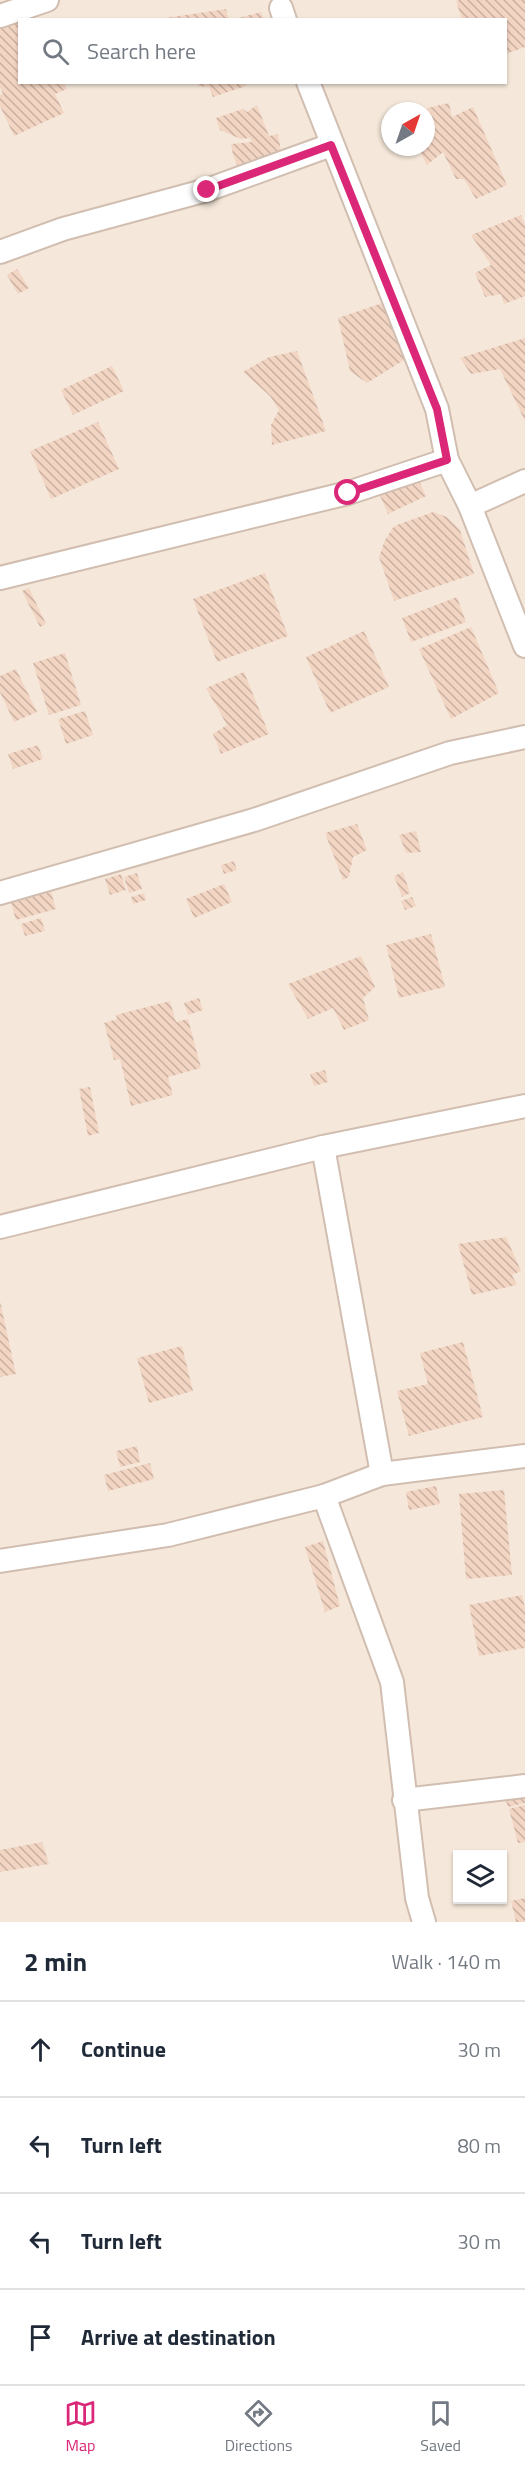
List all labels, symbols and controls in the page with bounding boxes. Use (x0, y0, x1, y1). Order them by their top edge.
search box (18, 18, 507, 84)
text: Search here (87, 34, 196, 68)
icon: search (39, 35, 72, 68)
north arrow (381, 102, 435, 156)
route end (193, 176, 219, 202)
route start (334, 479, 360, 505)
map controls (453, 1850, 507, 1904)
button: layers (453, 1850, 507, 1904)
text: 2 min (24, 1942, 87, 1981)
text: Walk · 140 m (392, 1946, 501, 1977)
text: Continue (81, 2032, 166, 2066)
icon: ahead (24, 2033, 57, 2066)
text: 30 m (457, 2034, 501, 2065)
text: Turn left (81, 2128, 162, 2162)
icon: left (24, 2129, 57, 2162)
text: 80 m (457, 2130, 501, 2161)
text: Turn left (81, 2224, 162, 2258)
icon: left (24, 2225, 57, 2258)
text: 30 m (457, 2226, 501, 2257)
text: Arrive at destination (81, 2320, 276, 2354)
icon: arrive (24, 2321, 57, 2354)
tab: Map (64, 2397, 97, 2457)
tab: Directions (225, 2397, 293, 2457)
tab: Saved (420, 2397, 461, 2457)

